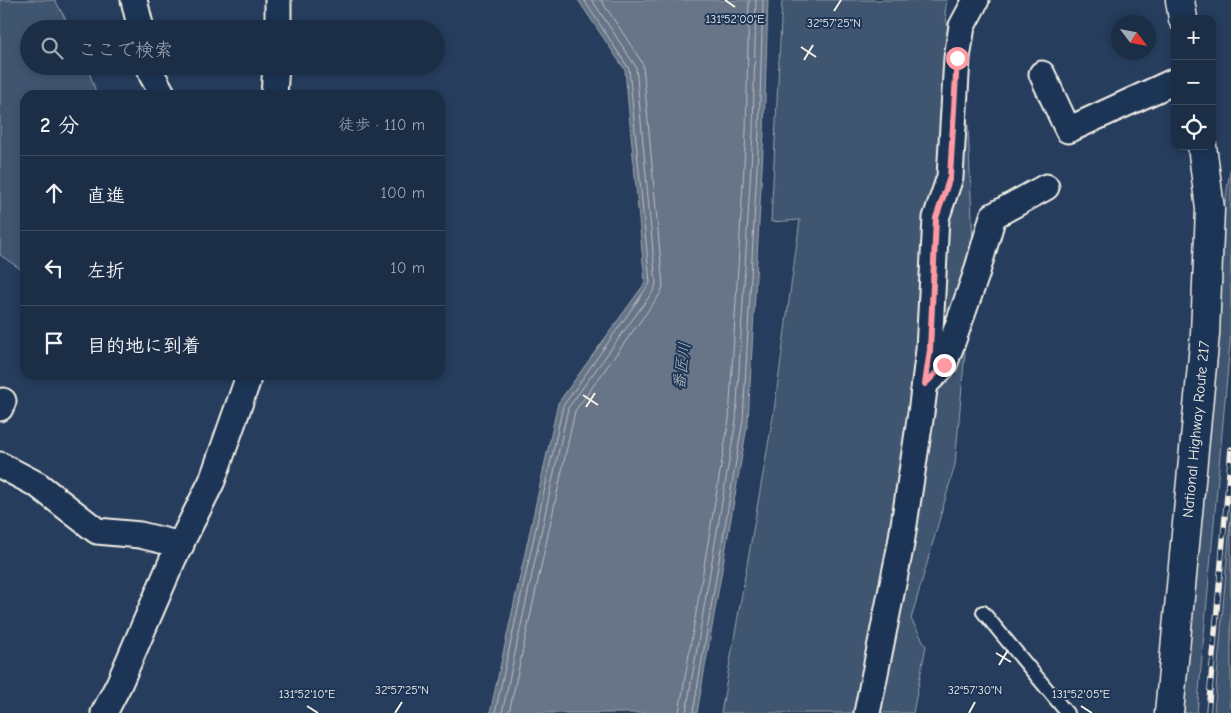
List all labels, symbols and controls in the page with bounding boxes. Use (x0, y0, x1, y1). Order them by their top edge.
text: 131°52'00"E (706, 12, 764, 26)
north arrow (1111, 15, 1156, 60)
map controls (1171, 15, 1216, 150)
button: + (1171, 15, 1216, 60)
text: 32°57'25"N (807, 16, 861, 30)
search box (20, 20, 445, 75)
icon: search (38, 34, 66, 62)
text: ここで検索 (78, 39, 173, 61)
route start (946, 47, 969, 70)
button: − (1171, 60, 1216, 105)
button: locate (1171, 105, 1216, 150)
text: 2 分 (40, 113, 79, 137)
text: 徒歩 · 110 m (339, 116, 425, 134)
icon: ahead (40, 179, 68, 207)
text: 100 m (381, 184, 425, 202)
text: 直進 (87, 185, 125, 207)
icon: left (40, 254, 68, 282)
text: 10 m (390, 259, 425, 277)
text: 左折 (87, 260, 125, 282)
icon: arrive (40, 329, 68, 357)
text: 目的地に到着 (87, 335, 201, 357)
street label: National Highway Route 217 (1179, 340, 1213, 519)
water label: 番匠川 (670, 341, 694, 391)
route end (933, 354, 956, 377)
text: 32°57'25"N (375, 683, 429, 697)
text: 32°57'30"N (948, 683, 1002, 697)
text: 131°52'10"E (279, 687, 335, 701)
text: 131°52'05"E (1052, 687, 1110, 701)

